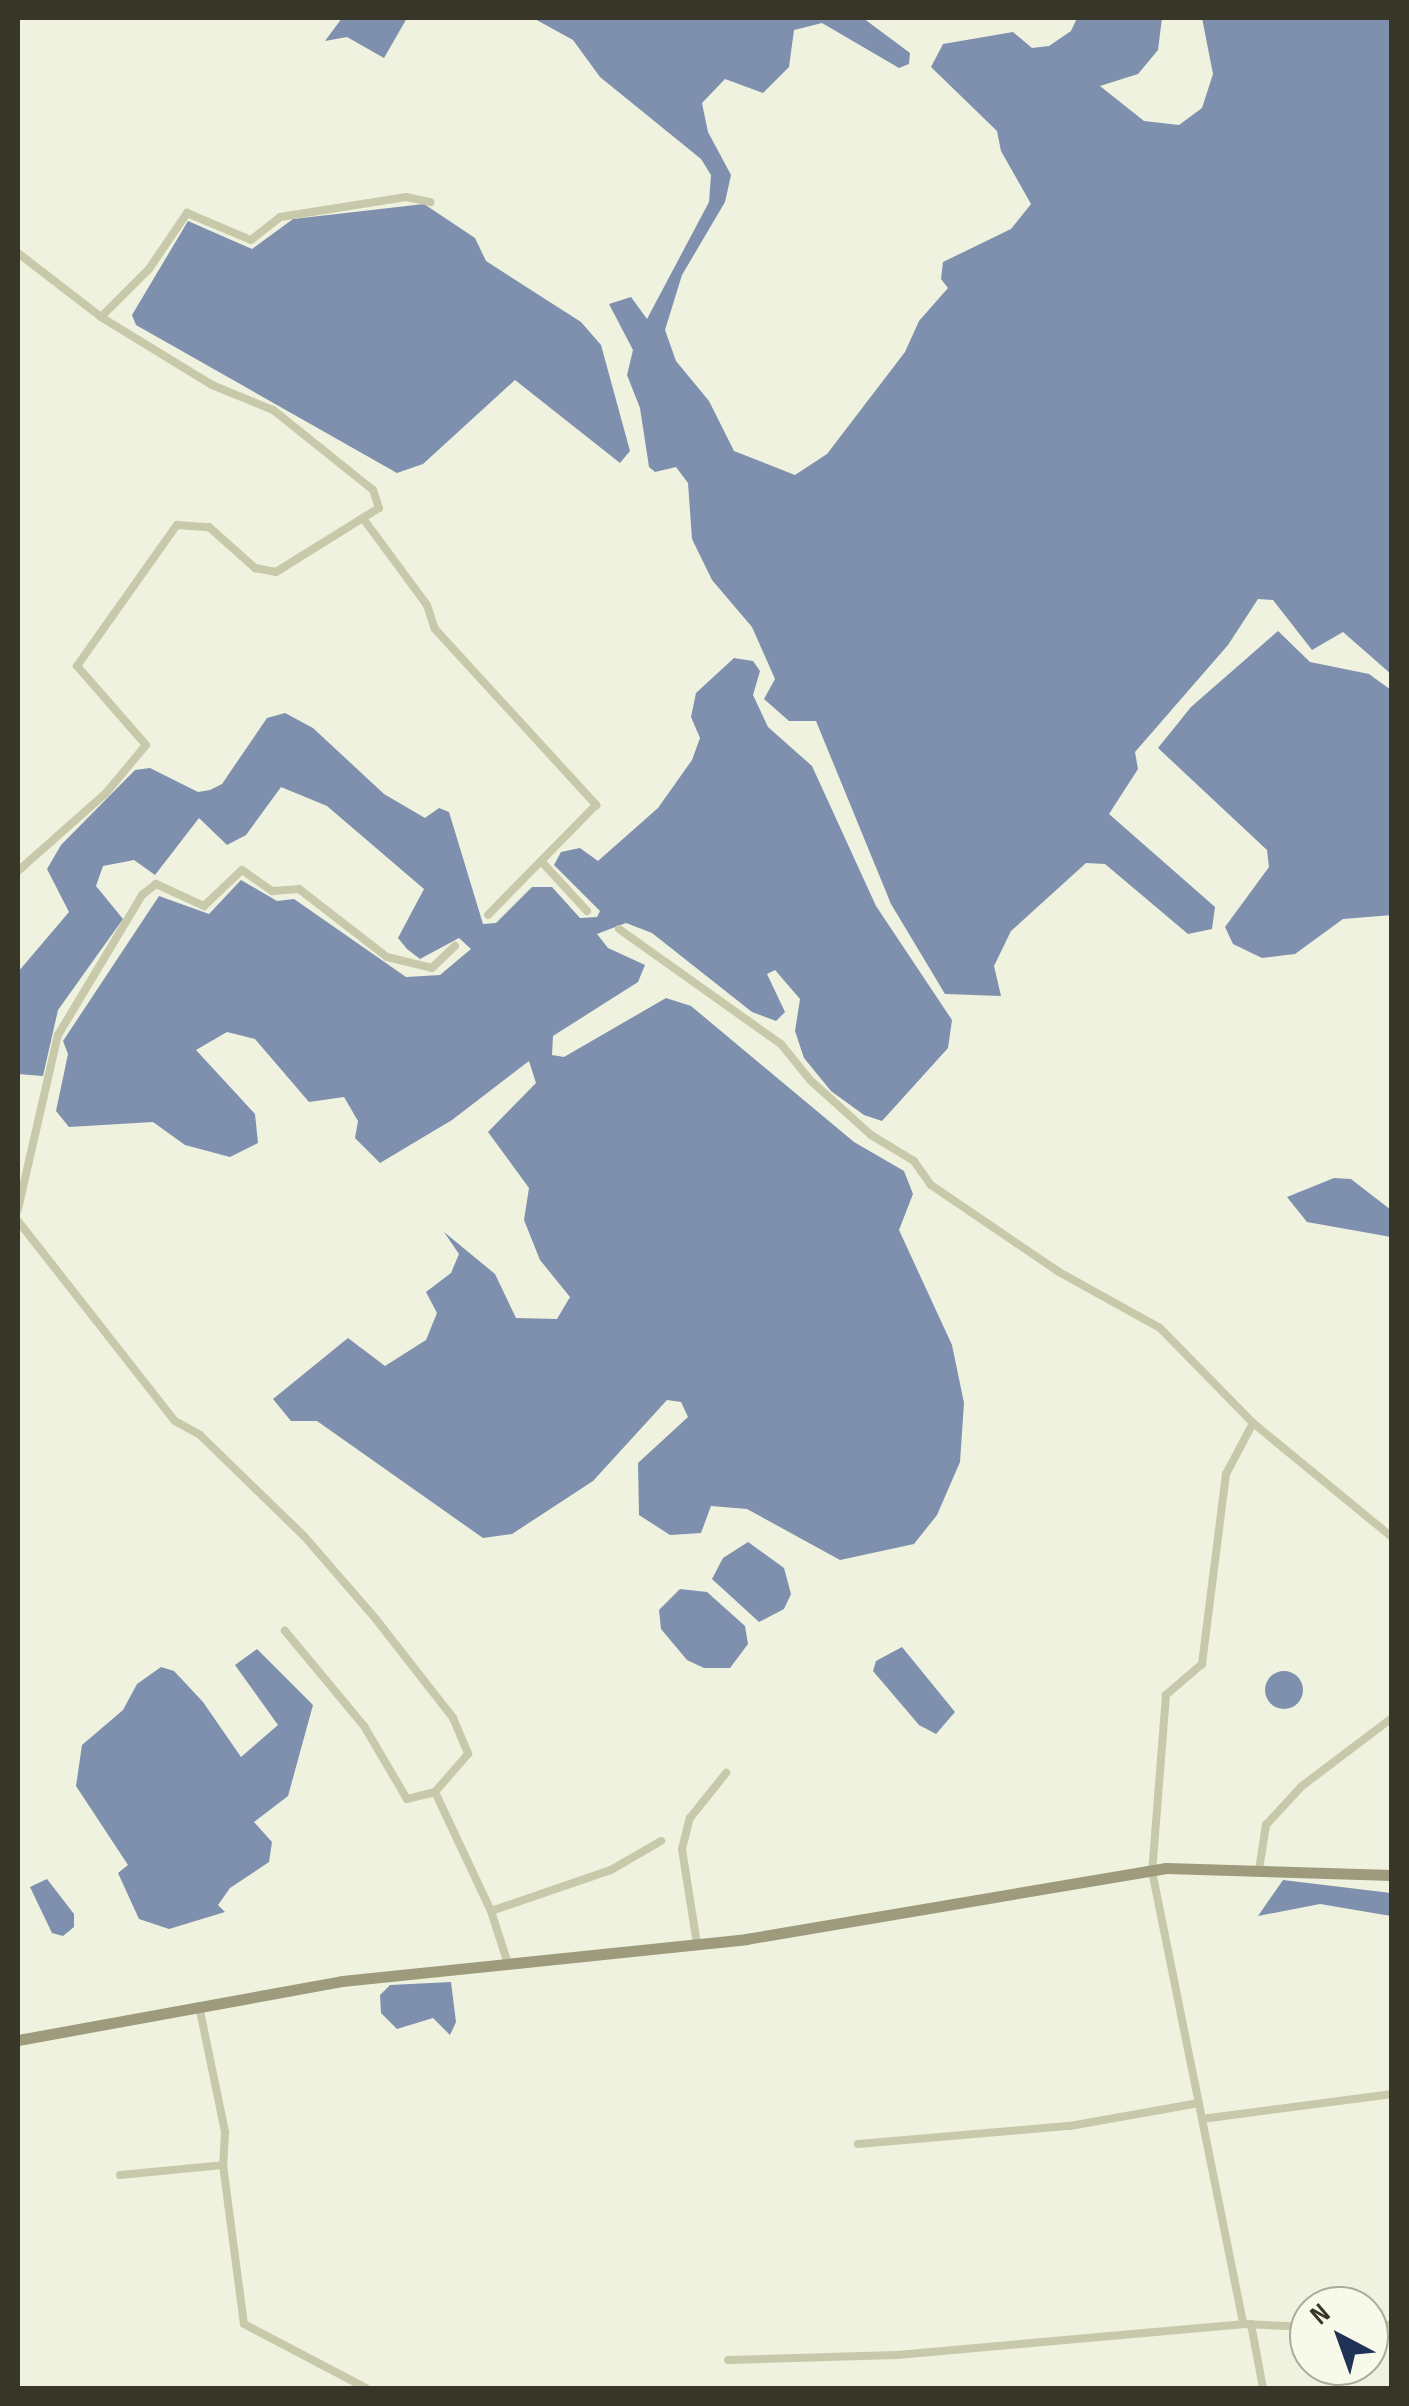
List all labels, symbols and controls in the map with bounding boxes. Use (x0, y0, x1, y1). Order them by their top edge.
north arrow (1289, 2286, 1389, 2386)
text: N (1304, 2297, 1337, 2332)

